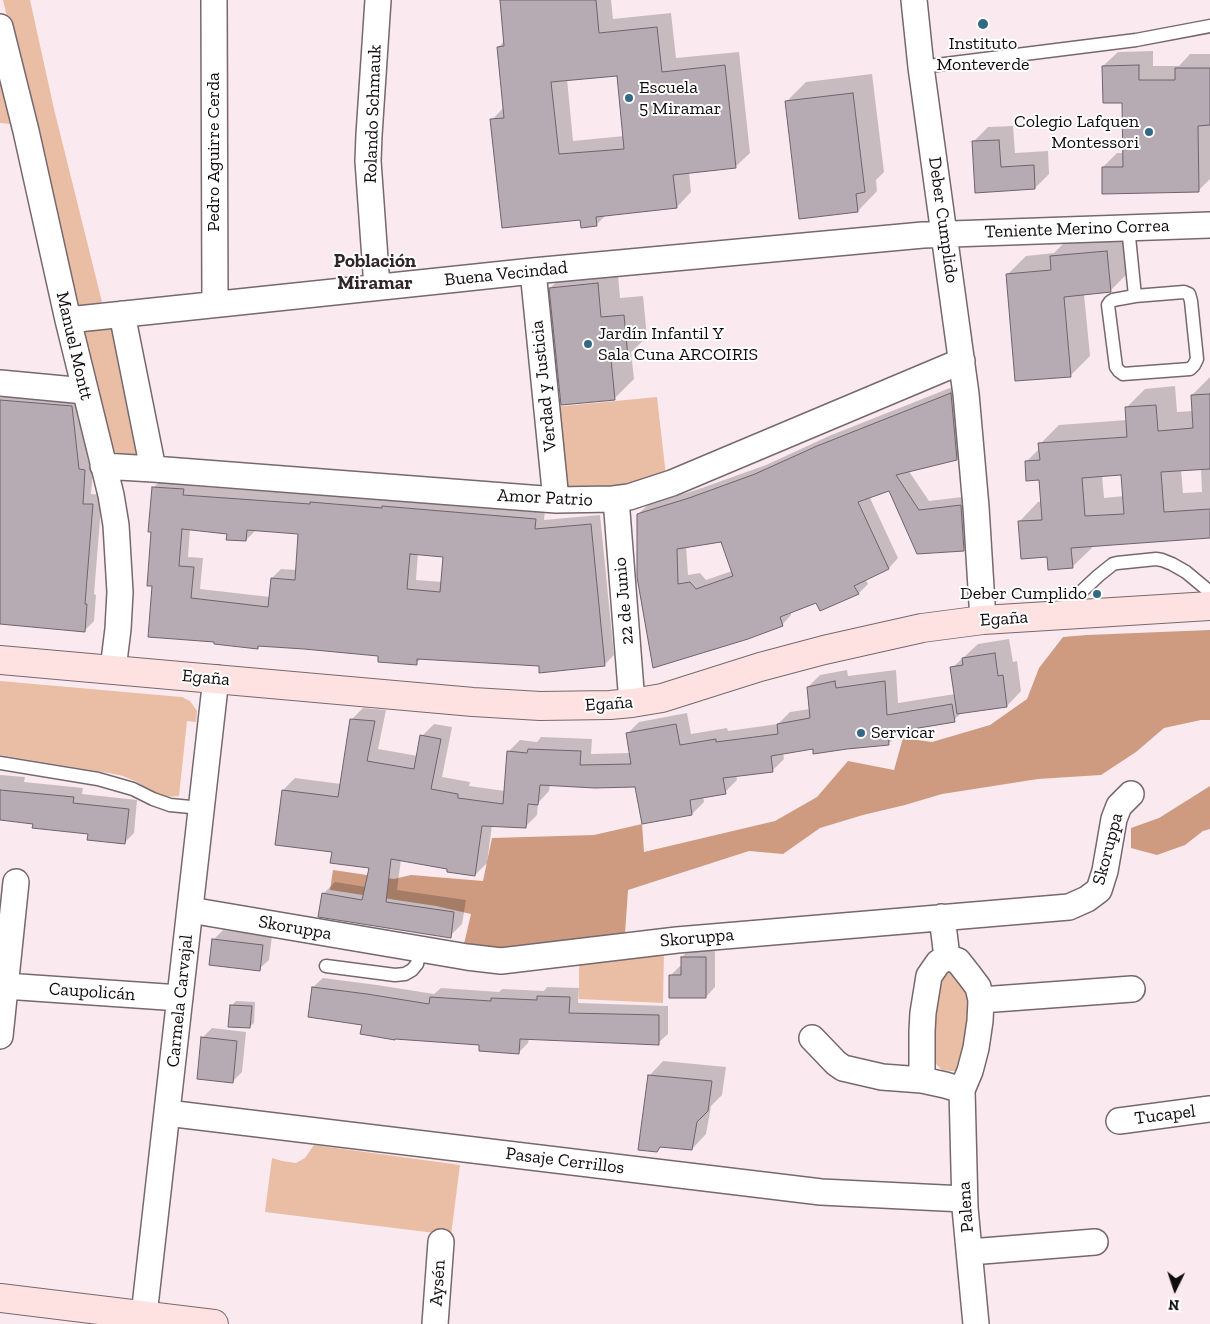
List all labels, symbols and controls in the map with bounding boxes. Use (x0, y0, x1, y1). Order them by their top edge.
marker: Instituto Monteverde (976, 17, 990, 31)
place label: Instituto Monteverde (936, 33, 1030, 76)
street label: Rolando Schmauk (360, 44, 386, 184)
street label: Pedro Aguirre Cerda (203, 72, 225, 232)
place label: Escuela 5 Miramar (639, 77, 721, 120)
marker: Escuela 5 Miramar (623, 92, 635, 104)
place label: Colegio Lafquen Montessori (1014, 111, 1139, 154)
marker: Colegio Lafquen Montessori (1143, 126, 1155, 138)
street label: Deber Cumplido (923, 156, 963, 284)
street label: Teniente Merino Correa (984, 215, 1170, 243)
district label: Población Miramar (334, 251, 416, 295)
street label: Buena Vecindad (443, 257, 569, 291)
street label: Manuel Montt (51, 290, 97, 402)
street label: Verdad y Justicia (526, 319, 562, 453)
place label: Jardín Infantil Y Sala Cuna ARCOIRIS (598, 323, 758, 366)
marker: Jardín Infantil Y Sala Cuna ARCOIRIS (582, 338, 594, 350)
street label: Amor Patrio (497, 485, 593, 511)
street label: 22 de Junio (609, 556, 639, 646)
place label: Deber Cumplido (960, 583, 1087, 605)
marker: Deber Cumplido (1091, 588, 1103, 600)
street label: Egaña (979, 607, 1029, 631)
street label: Egaña (181, 665, 231, 691)
street label: Egaña (584, 692, 634, 716)
place label: Servicar (871, 722, 935, 744)
marker: Servicar (855, 727, 867, 739)
street label: Skoruppa (1088, 810, 1128, 888)
street label: Skoruppa (257, 911, 333, 945)
street label: Skoruppa (659, 924, 735, 952)
street label: Carmela Carvajal (162, 934, 198, 1068)
street label: Caupolicán (48, 978, 136, 1006)
street label: Tucapel (1133, 1101, 1197, 1129)
street label: Pasaje Cerrillos (504, 1143, 626, 1179)
street label: Palena (953, 1181, 979, 1233)
street label: Aysén (426, 1259, 450, 1307)
north arrow (1150, 1264, 1200, 1314)
text: N (1168, 1296, 1180, 1313)

